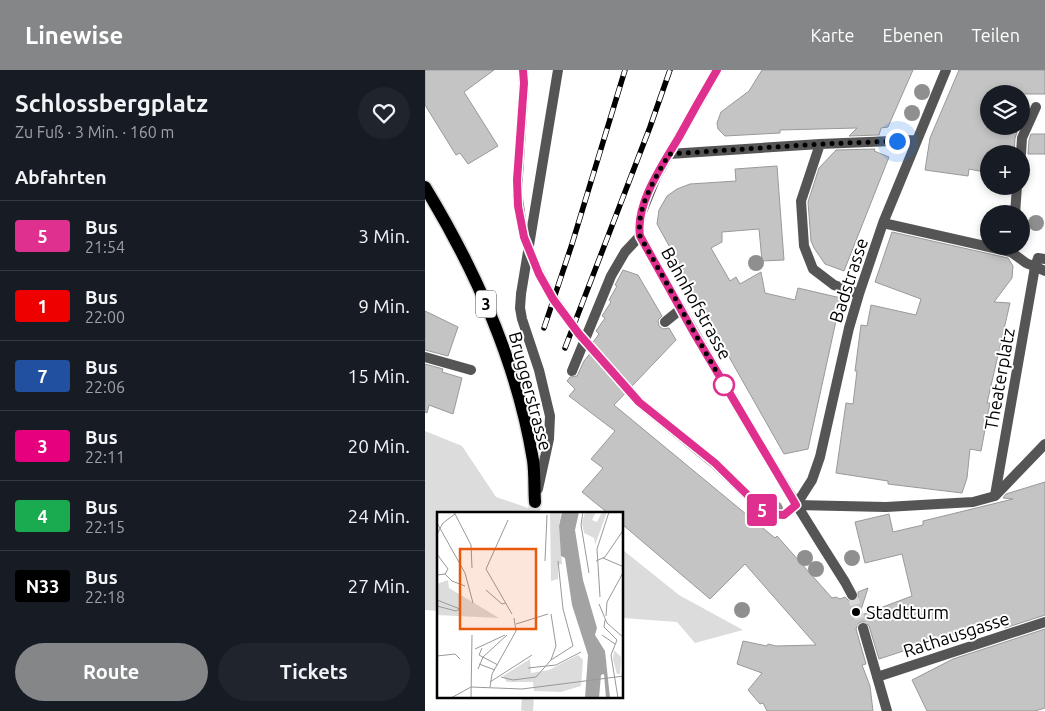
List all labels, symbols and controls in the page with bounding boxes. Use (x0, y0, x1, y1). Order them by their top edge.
text: Linewise (25, 22, 123, 49)
text: Karte (811, 25, 855, 45)
text: Ebenen (883, 25, 944, 45)
text: Teilen (972, 25, 1020, 45)
map controls (980, 85, 1030, 255)
button: layers (980, 85, 1030, 135)
button: heart (358, 87, 410, 139)
text: Schlossbergplatz (15, 90, 208, 117)
text: Zu Fuß · 3 Min. · 160 m (15, 123, 174, 141)
your location (885, 129, 910, 154)
button: + (980, 145, 1030, 195)
text: Abfahrten (15, 166, 107, 188)
button: − (980, 205, 1030, 255)
text: Bus (85, 216, 118, 238)
text: 3 Min. (358, 225, 410, 247)
text: 5 (37, 226, 48, 246)
street label: Badstrasse (825, 235, 871, 325)
text: 21:54 (85, 238, 125, 256)
street label: Bahnhofstrasse (658, 243, 736, 363)
text: Bus (85, 286, 118, 308)
road number: 3 (476, 290, 496, 318)
text: 9 Min. (358, 295, 410, 317)
text: 1 (37, 296, 48, 316)
text: 22:00 (85, 308, 125, 326)
street label: Theaterplatz (980, 326, 1018, 432)
street label: Bruggerstrasse (505, 329, 557, 453)
text: Bus (85, 356, 118, 378)
text: 15 Min. (348, 365, 410, 387)
text: 7 (37, 366, 48, 386)
unlabelled marker (713, 374, 735, 396)
text: 22:06 (85, 378, 125, 396)
text: Bus (85, 426, 118, 448)
text: 20 Min. (348, 435, 410, 457)
text: 3 (37, 436, 48, 456)
text: 22:11 (85, 448, 125, 466)
line badge: 5 (746, 494, 778, 526)
text: Bus (85, 496, 118, 518)
text: 5 (757, 500, 767, 520)
text: 24 Min. (348, 505, 410, 527)
text: 4 (37, 506, 48, 526)
inset map (437, 512, 624, 698)
text: 22:15 (85, 518, 125, 536)
text: Bus (85, 566, 118, 588)
text: 27 Min. (348, 575, 410, 597)
text: N33 (26, 576, 59, 596)
text: 22:18 (85, 588, 125, 606)
place label: Stadtturm (866, 602, 949, 622)
marker: Stadtturm (850, 606, 862, 618)
street label: Rathausgasse (900, 607, 1012, 661)
button: Route (15, 643, 208, 701)
button: Tickets (218, 643, 410, 701)

